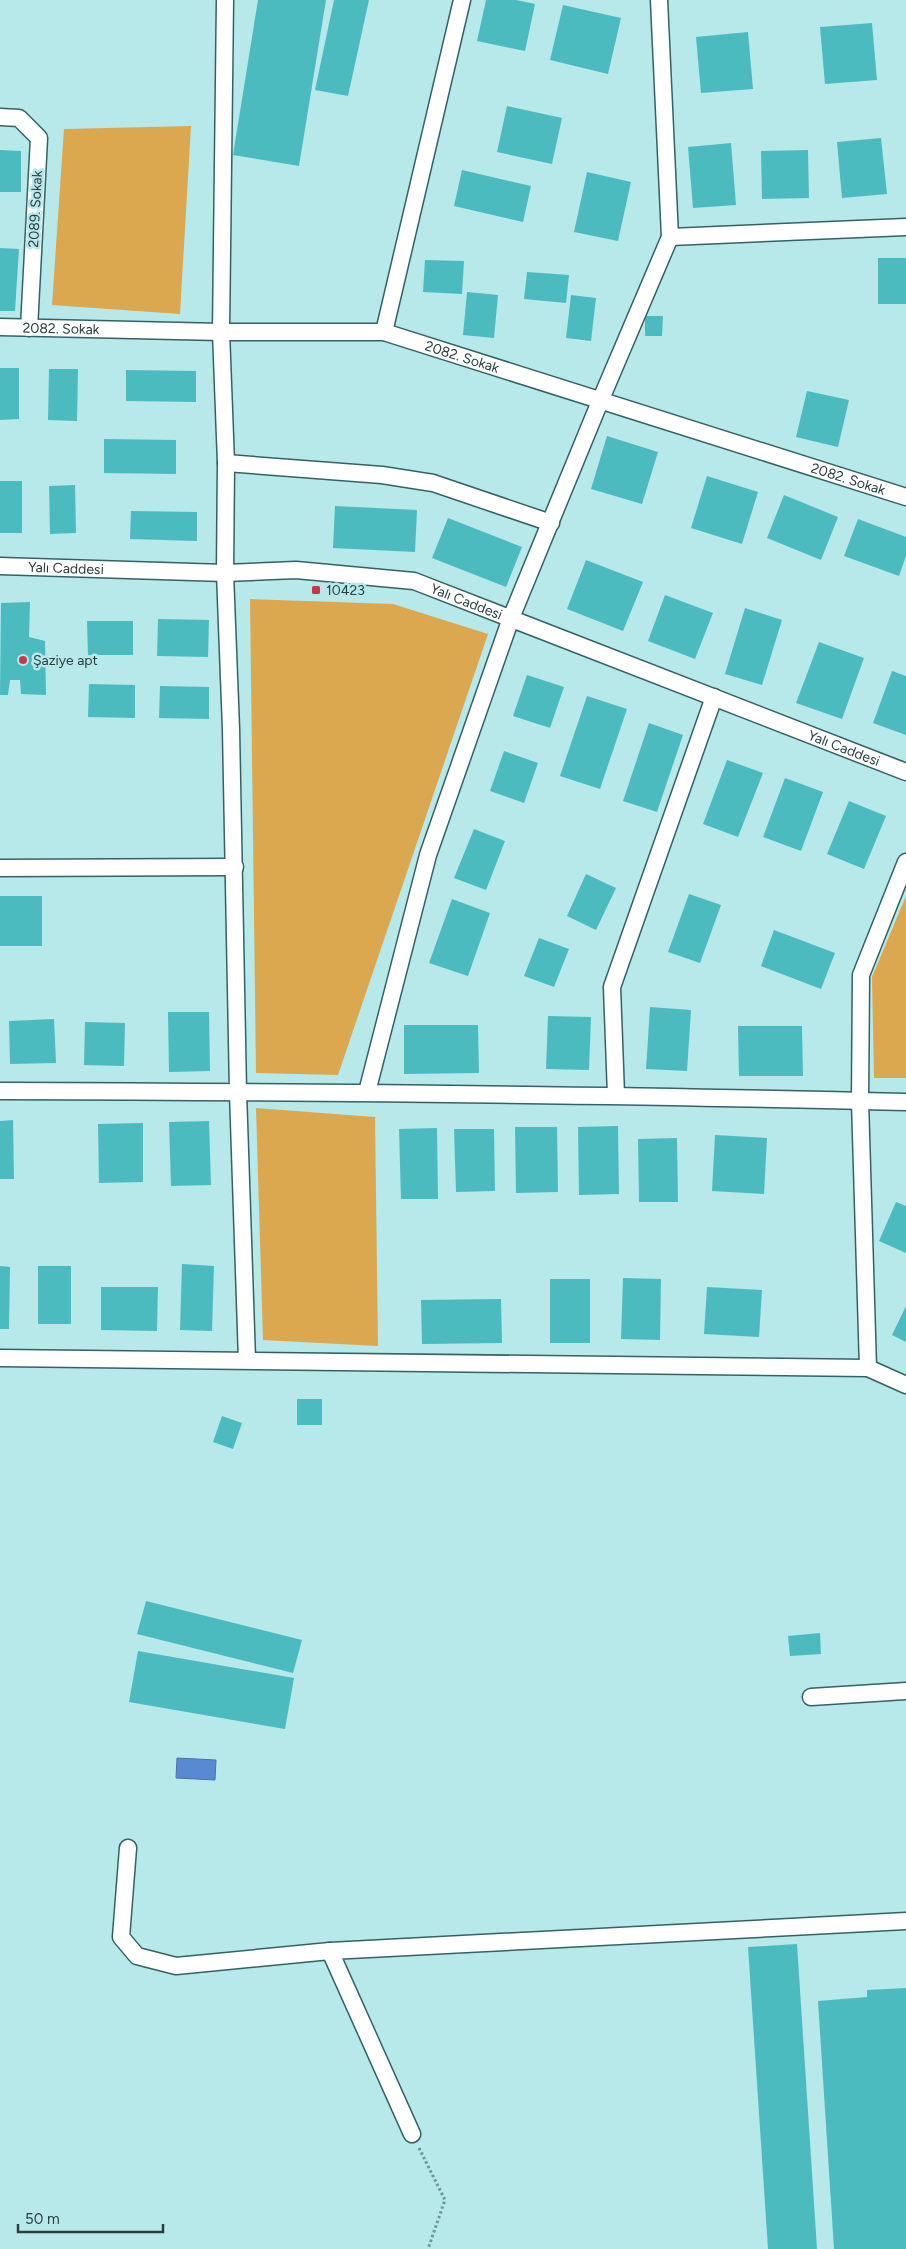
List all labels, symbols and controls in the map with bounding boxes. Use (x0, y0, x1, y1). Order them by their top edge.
street label: 2089. Sokak (25, 170, 46, 248)
street label: 2082. Sokak (22, 320, 100, 338)
street label: 2082. Sokak (423, 337, 501, 377)
street label: 2082. Sokak (809, 460, 888, 499)
street label: Yalı Caddesi (28, 559, 104, 578)
street label: Yalı Caddesi (428, 580, 505, 623)
place label: 10423 (326, 582, 365, 599)
marker: 10423 (310, 584, 322, 596)
place label: Şaziye apt (33, 652, 98, 669)
marker: Şaziye apt (17, 654, 29, 666)
street label: Yalı Caddesi (806, 727, 882, 770)
scale bar (18, 2202, 162, 2234)
text: 50 m (25, 2210, 60, 2228)

